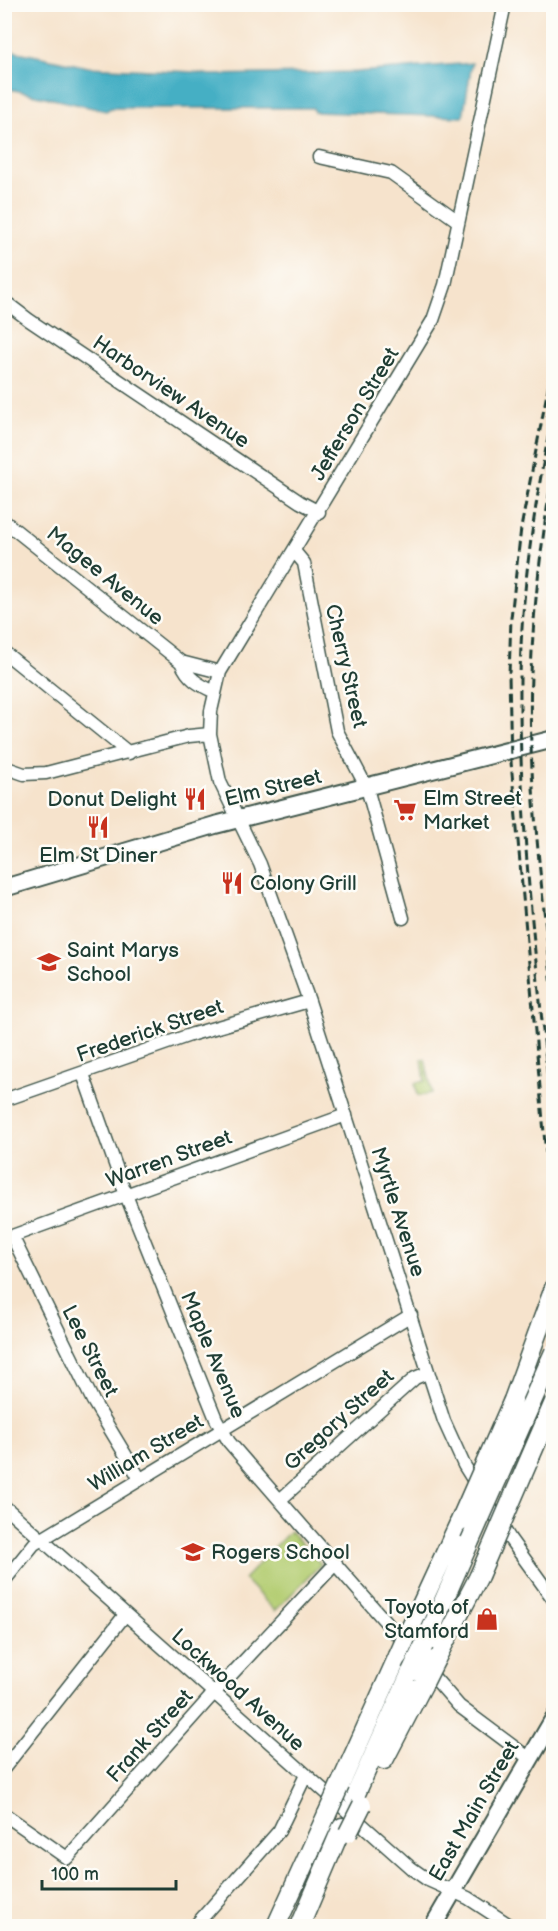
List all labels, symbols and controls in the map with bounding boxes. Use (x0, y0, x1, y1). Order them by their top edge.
street label: Harborview Avenue (88, 330, 254, 454)
street label: Jefferson Street (305, 342, 405, 485)
street label: Magee Avenue (41, 521, 169, 631)
street label: Cherry Street (320, 602, 373, 731)
street label: Elm Street (222, 764, 324, 812)
restaurant icon: Donut Delight (182, 786, 208, 812)
place label: Elm Street Market (423, 786, 522, 835)
place label: Donut Delight (47, 787, 178, 812)
supermarket icon: Elm Street Market (392, 797, 418, 823)
restaurant icon: Elm St Diner (85, 814, 111, 840)
place label: Elm St Diner (39, 843, 157, 868)
restaurant icon: Colony Grill (219, 870, 245, 896)
place label: Colony Grill (250, 871, 357, 896)
place label: Saint Marys School (67, 938, 179, 987)
school or university icon: Saint Marys School (36, 949, 62, 975)
street label: Frederick Street (73, 994, 227, 1068)
street label: Warren Street (103, 1125, 236, 1193)
street label: Myrtle Avenue (365, 1144, 431, 1280)
street label: Maple Avenue (175, 1288, 251, 1422)
street label: Lee Street (56, 1301, 124, 1401)
street label: Gregory Street (279, 1364, 399, 1476)
street label: William Street (84, 1409, 208, 1497)
school or university icon: Rogers School (180, 1539, 206, 1565)
place label: Rogers School (211, 1540, 350, 1565)
place label: Toyota of Stamford (384, 1595, 469, 1644)
shop icon: Toyota of Stamford (474, 1606, 500, 1632)
street label: Lockwood Avenue (166, 1624, 310, 1756)
street label: Frank Street (102, 1684, 199, 1788)
street label: East Main Street (424, 1736, 525, 1886)
scale bar (42, 1853, 176, 1891)
text: 100 m (51, 1864, 99, 1885)

